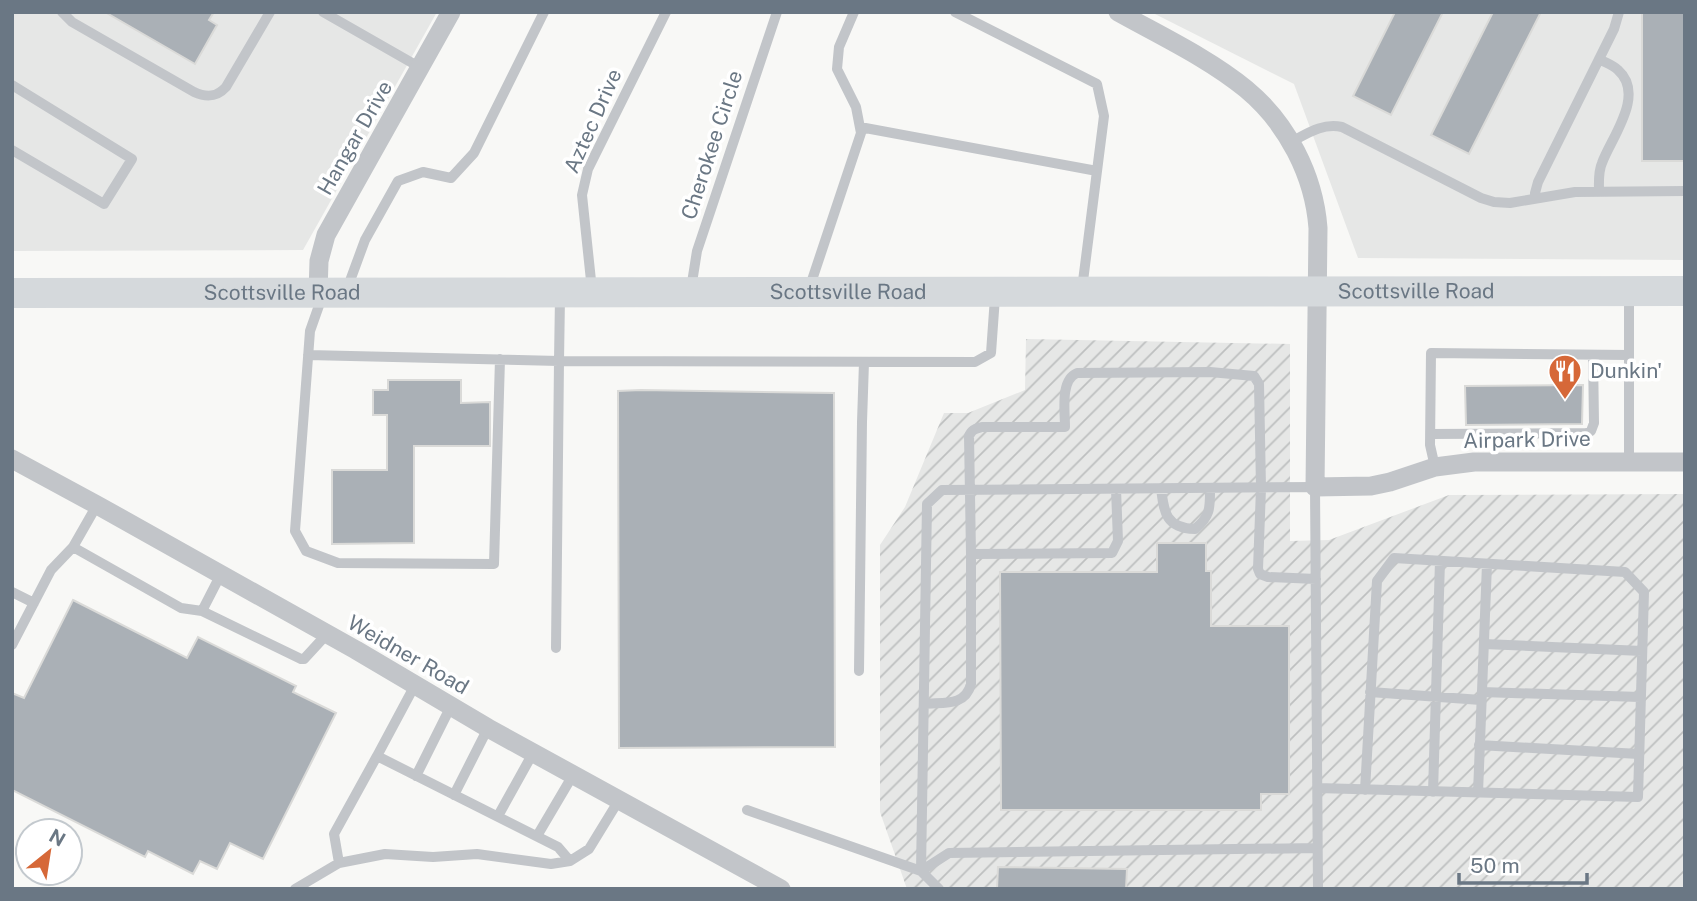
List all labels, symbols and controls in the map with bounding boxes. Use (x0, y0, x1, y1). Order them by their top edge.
street label: Aztec Drive (558, 65, 627, 177)
street label: Cherokee Circle (676, 67, 747, 223)
street label: Hangar Drive (312, 76, 397, 199)
street label: Scottsville Road (1337, 278, 1495, 303)
street label: Scottsville Road (769, 279, 927, 304)
street label: Scottsville Road (203, 280, 361, 305)
restaurant icon: Dunkin' (1546, 352, 1584, 401)
place label: Dunkin' (1590, 358, 1662, 383)
street label: Airpark Drive (1463, 426, 1591, 453)
street label: Weidner Road (343, 610, 473, 699)
north arrow (14, 817, 84, 887)
text: N (46, 824, 69, 851)
scale bar (1459, 842, 1587, 886)
text: 50 m (1470, 853, 1520, 878)

